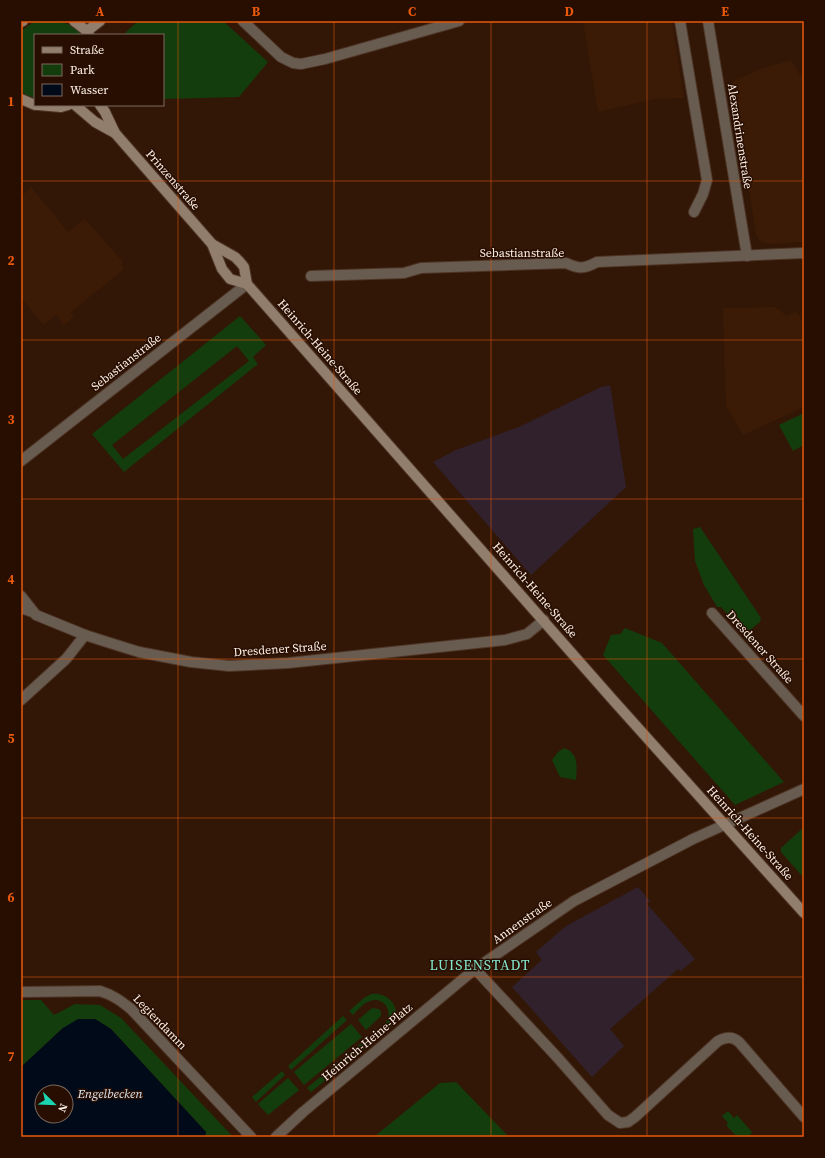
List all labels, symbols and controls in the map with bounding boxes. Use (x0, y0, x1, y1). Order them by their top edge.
text: A (96, 3, 105, 20)
text: B (252, 3, 261, 20)
text: C (408, 3, 416, 20)
text: D (564, 3, 574, 20)
text: E (721, 3, 729, 20)
legend (34, 34, 164, 106)
text: Straße (70, 42, 104, 58)
text: Park (70, 62, 95, 78)
text: Wasser (70, 82, 108, 98)
street label: Alexandrinenstraße (724, 82, 756, 190)
text: 1 (7, 93, 15, 110)
street label: Prinzenstraße (142, 146, 204, 214)
street label: Sebastianstraße (480, 245, 564, 261)
text: 2 (7, 252, 15, 269)
street label: Heinrich-Heine-Straße (274, 296, 366, 398)
street label: Sebastianstraße (88, 330, 164, 394)
text: 3 (7, 411, 15, 428)
street label: Heinrich-Heine-Straße (489, 539, 581, 641)
text: 4 (7, 571, 15, 588)
street label: Dresdener Straße (723, 607, 797, 687)
street label: Dresdener Straße (233, 638, 327, 660)
text: 5 (7, 730, 15, 747)
street label: Heinrich-Heine-Straße (703, 782, 797, 884)
text: 6 (7, 889, 15, 906)
street label: Annenstraße (489, 895, 555, 947)
district label: LUISENSTADT (429, 955, 531, 975)
street label: Legiendamm (130, 991, 190, 1053)
street label: Heinrich-Heine-Platz (318, 999, 416, 1085)
text: 7 (7, 1048, 15, 1065)
north arrow (34, 1084, 74, 1124)
water label: Engelbecken (76, 1085, 143, 1102)
text: N (54, 1101, 71, 1114)

